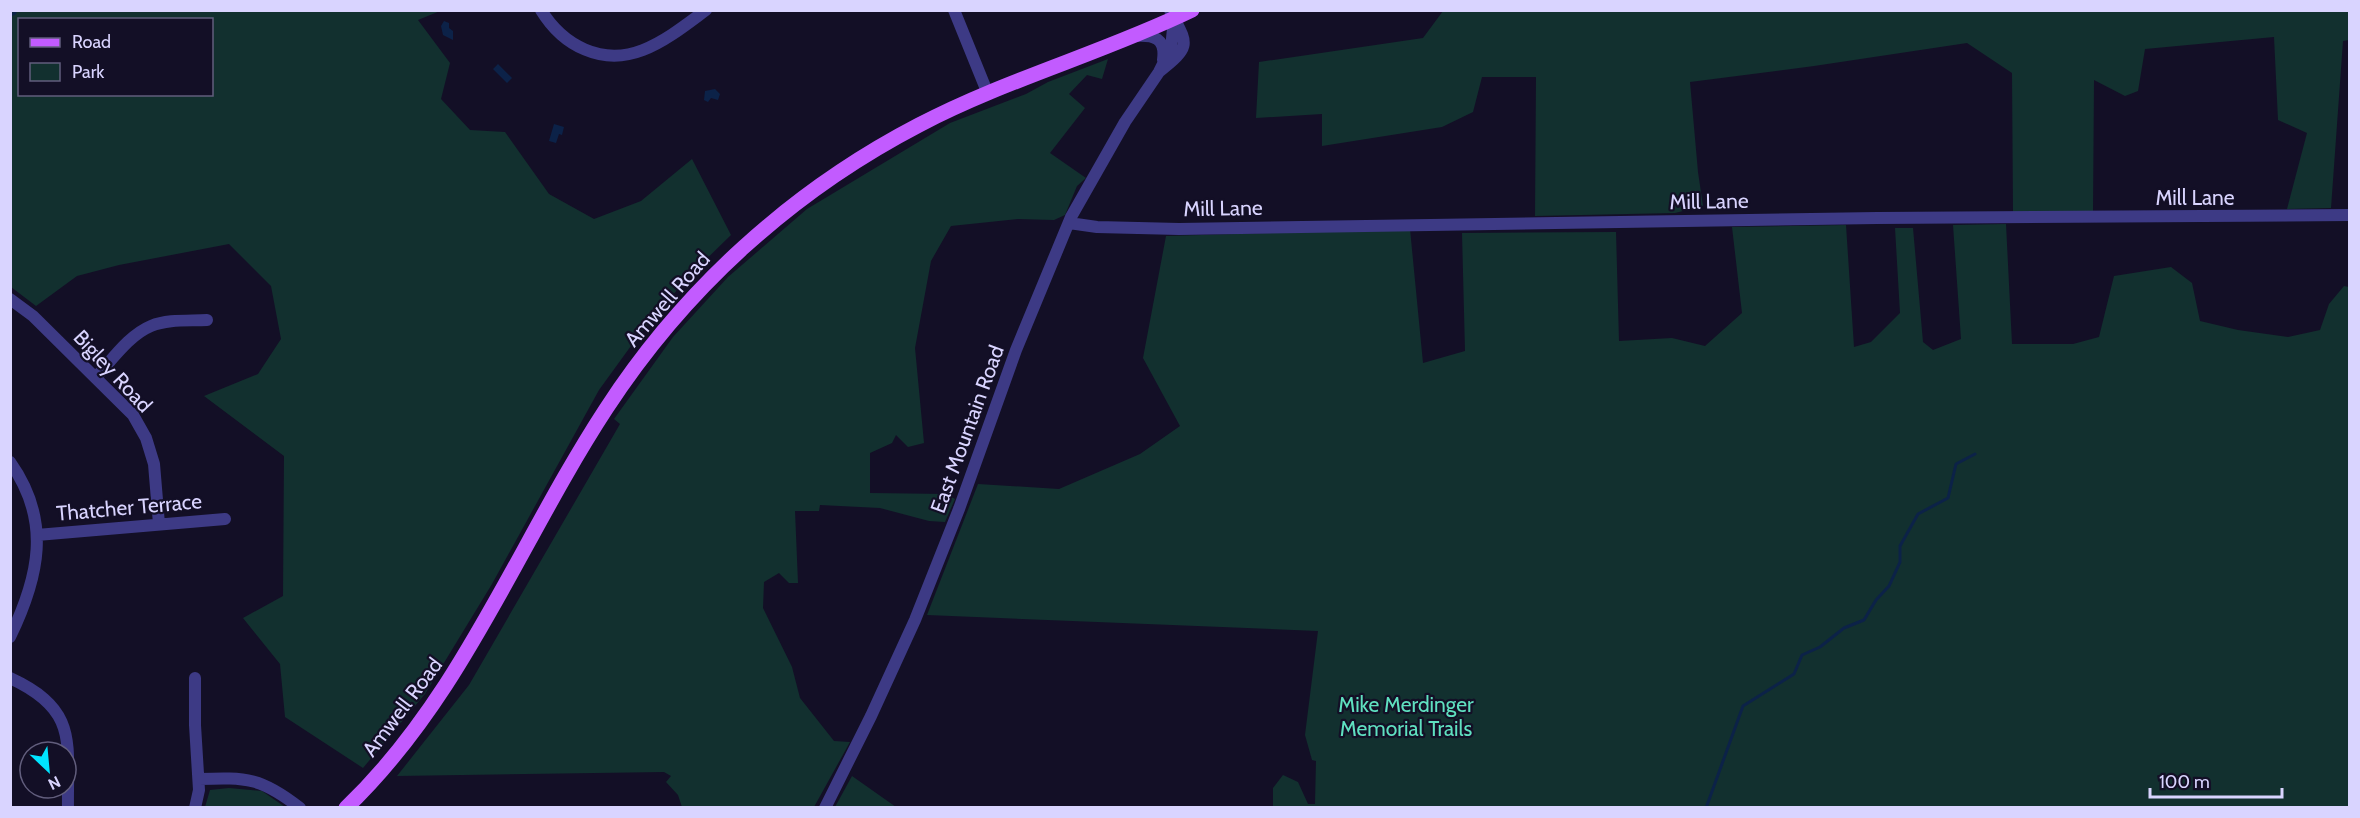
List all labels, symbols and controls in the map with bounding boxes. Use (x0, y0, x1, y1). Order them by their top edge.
legend (18, 18, 213, 96)
text: Road (72, 31, 111, 53)
text: Park (72, 61, 105, 83)
street label: Mill Lane (2155, 185, 2235, 210)
street label: Mill Lane (1669, 188, 1749, 214)
street label: Mill Lane (1183, 195, 1263, 221)
street label: Amwell Road (619, 247, 715, 351)
street label: Bigley Road (68, 325, 158, 417)
street label: East Mountain Road (925, 342, 1009, 516)
street label: Thatcher Terrace (55, 488, 203, 526)
street label: Amwell Road (357, 653, 447, 761)
park label: Mike Merdinger Memorial Trails (1338, 692, 1474, 741)
north arrow (18, 740, 78, 800)
scale bar (2150, 761, 2282, 799)
text: 100 m (2159, 771, 2210, 793)
text: N (45, 772, 64, 794)

